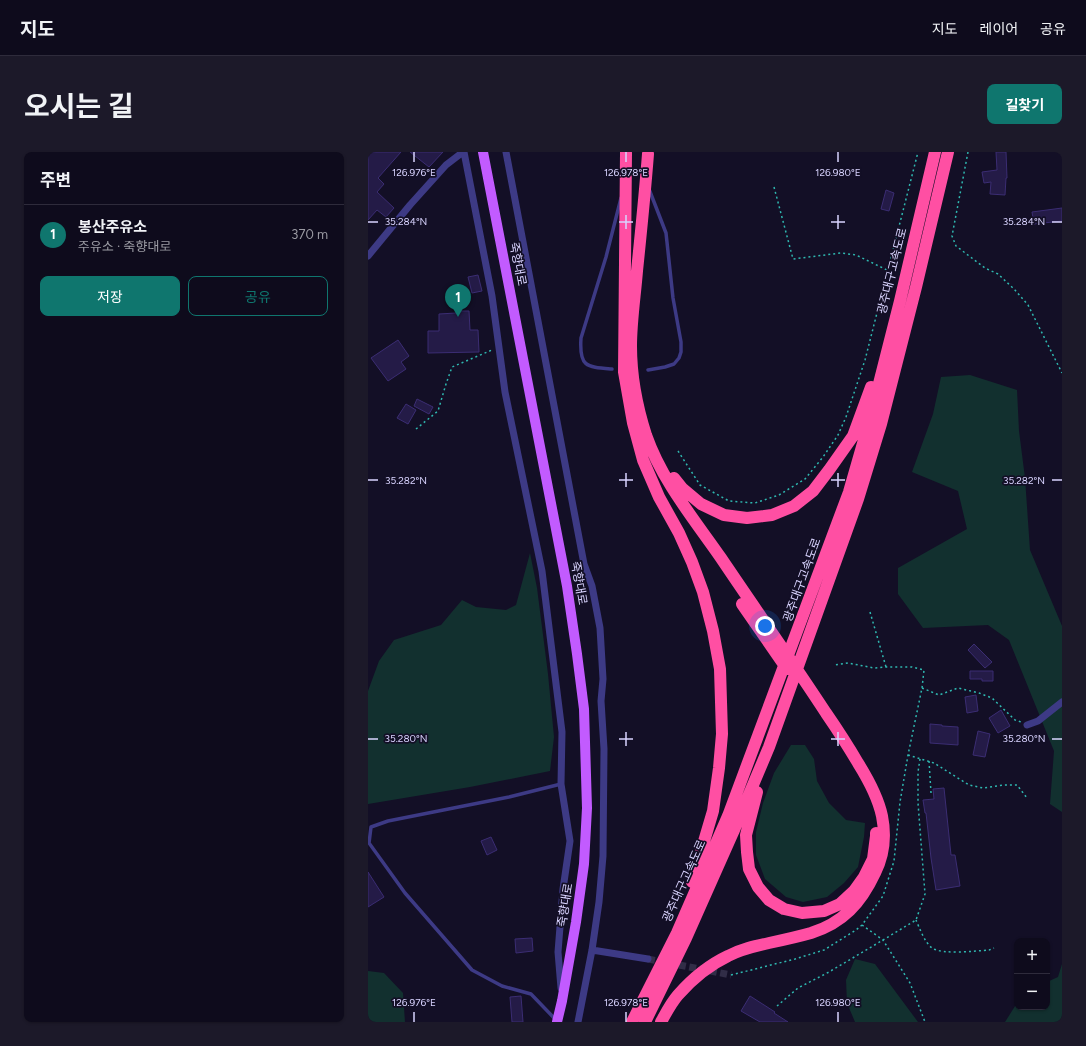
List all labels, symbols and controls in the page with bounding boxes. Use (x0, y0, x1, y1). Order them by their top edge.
text: 지도 (20, 18, 55, 41)
text: 지도 (932, 21, 958, 38)
text: 레이어 (980, 21, 1018, 38)
text: 공유 (1040, 21, 1066, 38)
button: 길찾기 (987, 84, 1062, 124)
text: 오시는 길 (24, 89, 134, 123)
text: 126.976°E (392, 166, 436, 179)
text: 126.978°E (604, 166, 648, 179)
text: 126.980°E (815, 166, 861, 179)
text: 주변 (40, 170, 71, 190)
text: 35.284°N (385, 215, 427, 228)
text: 35.284°N (1003, 215, 1045, 228)
text: 봉산주유소 (78, 218, 147, 236)
street label: 광주대구고속도로 (875, 226, 909, 316)
text: 1 (50, 227, 56, 242)
text: 370 m (291, 227, 328, 242)
text: 주유소 · 죽향대로 (78, 239, 171, 254)
street label: 죽향대로 (507, 241, 529, 287)
button: 저장 (40, 276, 180, 316)
button: 공유 (188, 276, 328, 316)
pin: 1 (445, 284, 471, 317)
text: 35.282°N (385, 474, 427, 487)
text: 35.282°N (1003, 474, 1045, 487)
street label: 광주대구고속도로 (780, 536, 824, 624)
street label: 죽향대로 (568, 560, 590, 606)
your location (755, 616, 775, 636)
text: 35.280°N (385, 732, 427, 745)
text: 35.280°N (1003, 732, 1045, 745)
street label: 광주대구고속도로 (660, 838, 708, 924)
street label: 죽향대로 (555, 882, 575, 928)
map controls (1014, 938, 1050, 1010)
button: + (1014, 938, 1050, 974)
button: − (1014, 974, 1050, 1010)
text: 126.976°E (392, 996, 436, 1009)
text: 126.978°E (604, 996, 648, 1009)
text: 126.980°E (815, 996, 861, 1009)

